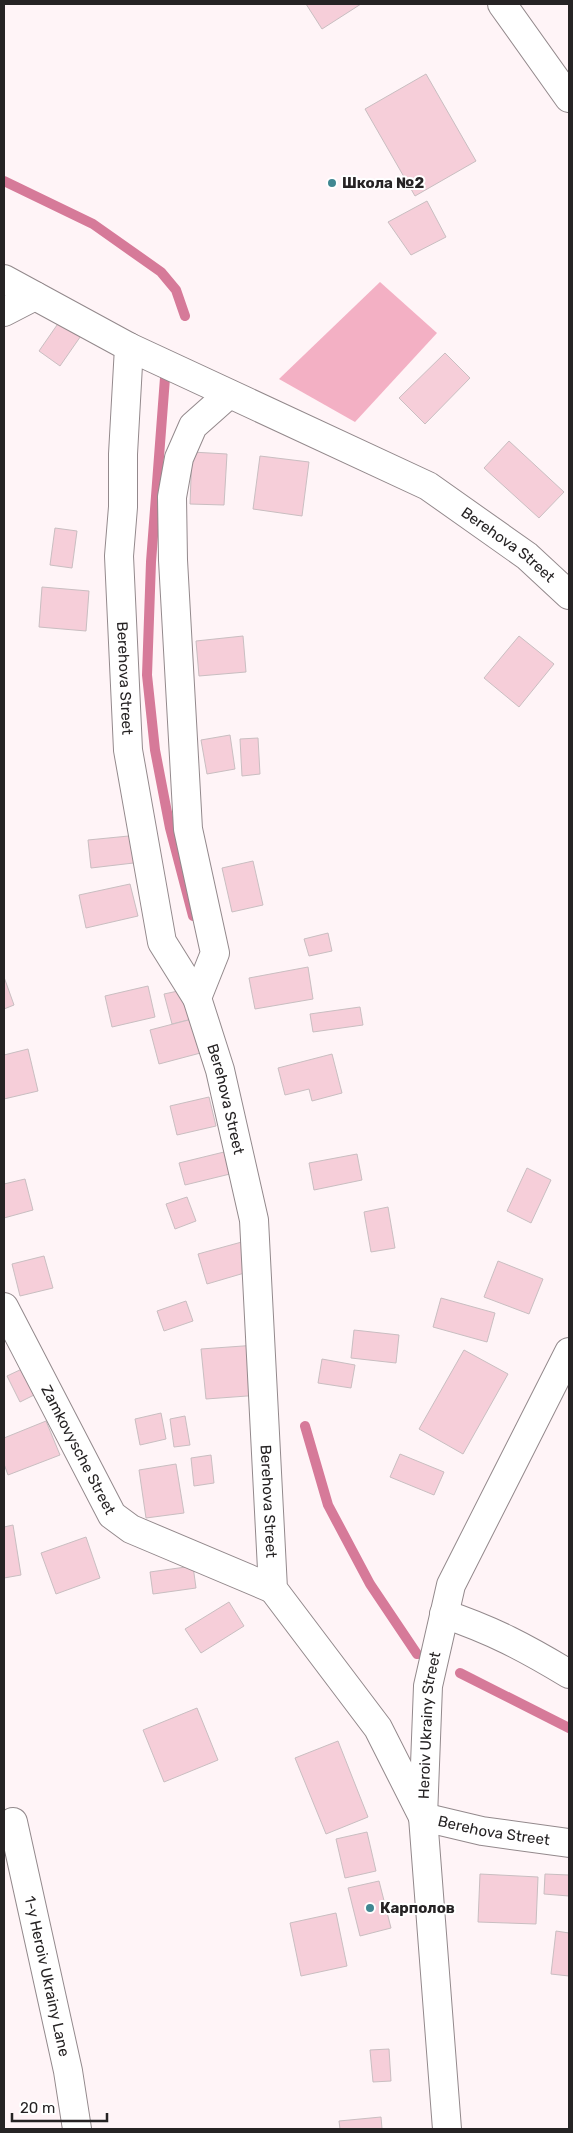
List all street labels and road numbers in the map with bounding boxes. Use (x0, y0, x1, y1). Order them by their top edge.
street label: Berehova Street (458, 503, 559, 586)
street label: Berehova Street (113, 621, 136, 735)
street label: Berehova Street (203, 1041, 248, 1156)
street label: Zamkovysche Street (37, 1382, 119, 1518)
street label: Berehova Street (257, 1444, 280, 1559)
street label: Heroiv Ukrainy Street (415, 1650, 445, 1799)
street label: Berehova Street (436, 1812, 551, 1849)
street label: 1-y Heroiv Ukrainy Lane (21, 1894, 74, 2058)

